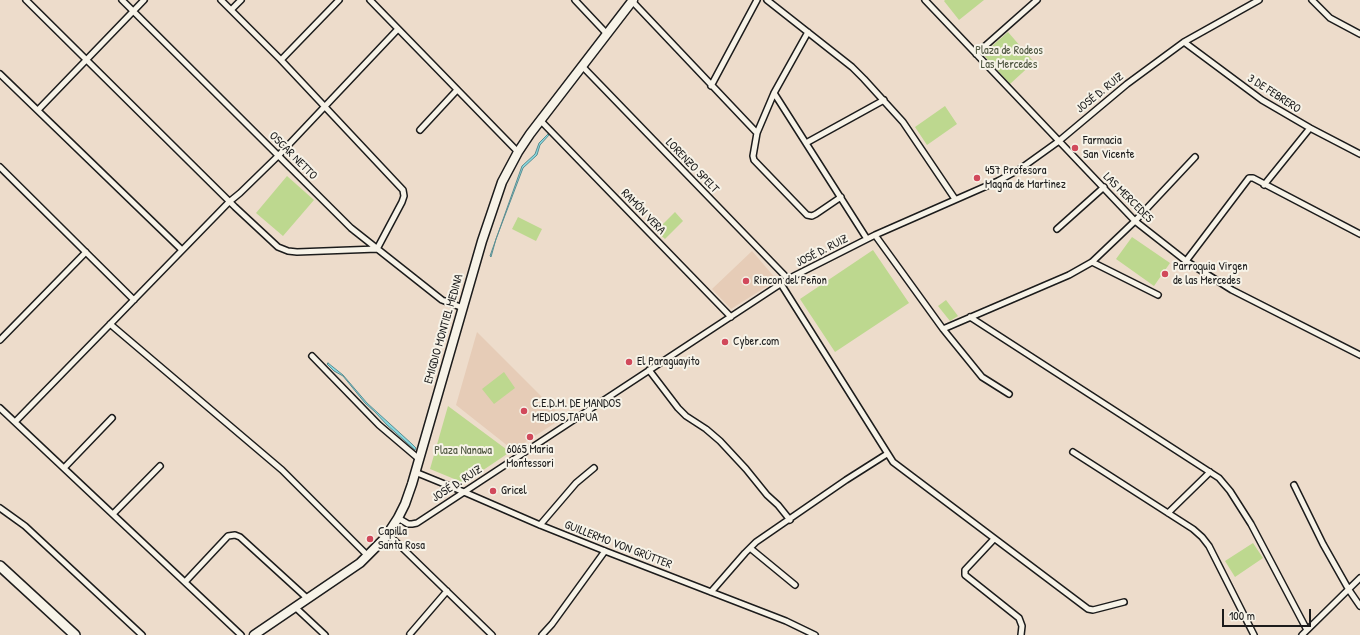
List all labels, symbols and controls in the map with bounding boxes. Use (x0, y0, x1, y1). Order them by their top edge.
park label: Plaza de Rodeos Las Mercedes (975, 44, 1043, 72)
street label: JOSÉ D. RUIZ (1073, 70, 1127, 116)
street label: 3 DE FEBRERO (1245, 71, 1303, 117)
street label: OSCAR NETTO (266, 129, 320, 183)
place label: Farmacia San Vicente (1083, 134, 1135, 162)
street label: LORENZO SPELT (662, 136, 722, 196)
marker: Farmacia San Vicente (1070, 143, 1080, 153)
place label: 457 Profesora Magna de Martinez (985, 164, 1066, 192)
street label: LAS MERCEDES (1100, 170, 1156, 226)
marker: 457 Profesora Magna de Martinez (972, 173, 982, 183)
street label: RAMÓN VERA (618, 186, 668, 238)
street label: JOSÉ D. RUIZ (793, 232, 851, 270)
place label: Parroquia Virgen de las Mercedes (1173, 260, 1248, 288)
marker: Parroquia Virgen de las Mercedes (1160, 269, 1170, 279)
street label: EMIGDIO MONTIEL MEDINA (421, 273, 467, 385)
place label: Rincon del Peñon (754, 274, 827, 288)
marker: Rincon del Peñon (741, 276, 751, 286)
place label: Cyber.com (733, 335, 779, 349)
marker: Cyber.com (720, 337, 730, 347)
place label: El Paraguayito (637, 355, 700, 369)
marker: El Paraguayito (624, 357, 634, 367)
place label: C.E.D.M. DE MANDOS MEDIOS TAPUA (532, 397, 621, 425)
marker: C.E.D.M. DE MANDOS MEDIOS TAPUA (519, 406, 529, 416)
marker: 6065 Maria Montessori (525, 432, 535, 442)
place label: 6065 Maria Montessori (506, 443, 554, 471)
park label: Plaza Nanawa (434, 444, 492, 458)
street label: JOSÉ D. RUIZ (429, 463, 485, 505)
place label: Gricel (501, 484, 527, 498)
marker: Gricel (488, 486, 498, 496)
street label: GUILLERMO VON GRÜTTER (562, 518, 674, 572)
place label: Capilla Santa Rosa (378, 525, 425, 553)
marker: Capilla Santa Rosa (365, 534, 375, 544)
scale bar (1224, 601, 1313, 627)
text: 100 m (1229, 607, 1255, 624)

